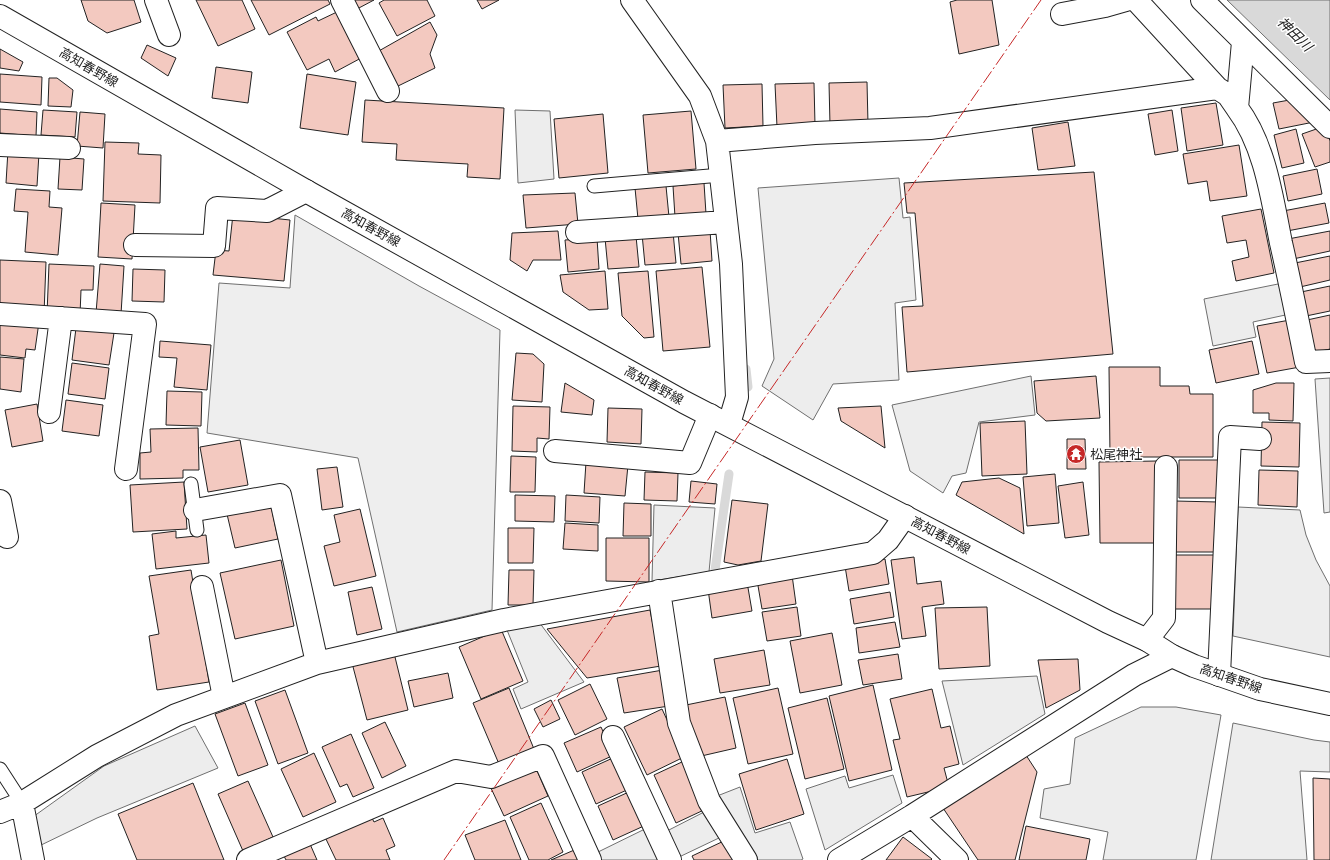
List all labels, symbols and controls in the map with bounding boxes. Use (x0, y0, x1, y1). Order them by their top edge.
water label: 神田川 (1274, 13, 1318, 56)
street label: 高知春野線 (56, 44, 121, 91)
street label: 高知春野線 (338, 204, 403, 251)
street label: 高知春野線 (621, 362, 686, 409)
temple icon: 松尾神社 (1065, 443, 1087, 465)
place label: 松尾神社 (1090, 446, 1142, 463)
street label: 高知春野線 (908, 513, 973, 558)
street label: 高知春野線 (1197, 660, 1264, 697)

